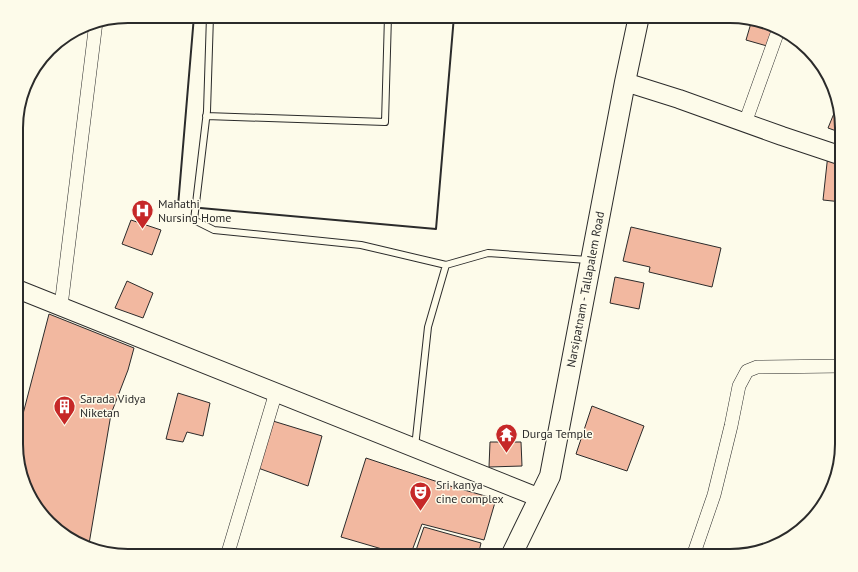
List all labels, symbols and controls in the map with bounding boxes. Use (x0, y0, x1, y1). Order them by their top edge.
place label: Mahathi Nursing Home (158, 196, 231, 225)
hospital icon: Mahathi Nursing Home (130, 198, 156, 231)
street label: Narsipatnam - Tallapalem Road (563, 210, 607, 369)
place label: Sarada Vidya Niketan (80, 391, 146, 420)
building icon: Sarada Vidya Niketan (52, 393, 78, 426)
temple icon: Durga Temple (493, 421, 519, 454)
place label: Durga Temple (522, 426, 593, 441)
place label: Sri kanya cine complex (436, 477, 504, 506)
theatre icon: Sri kanya cine complex (408, 479, 434, 512)

